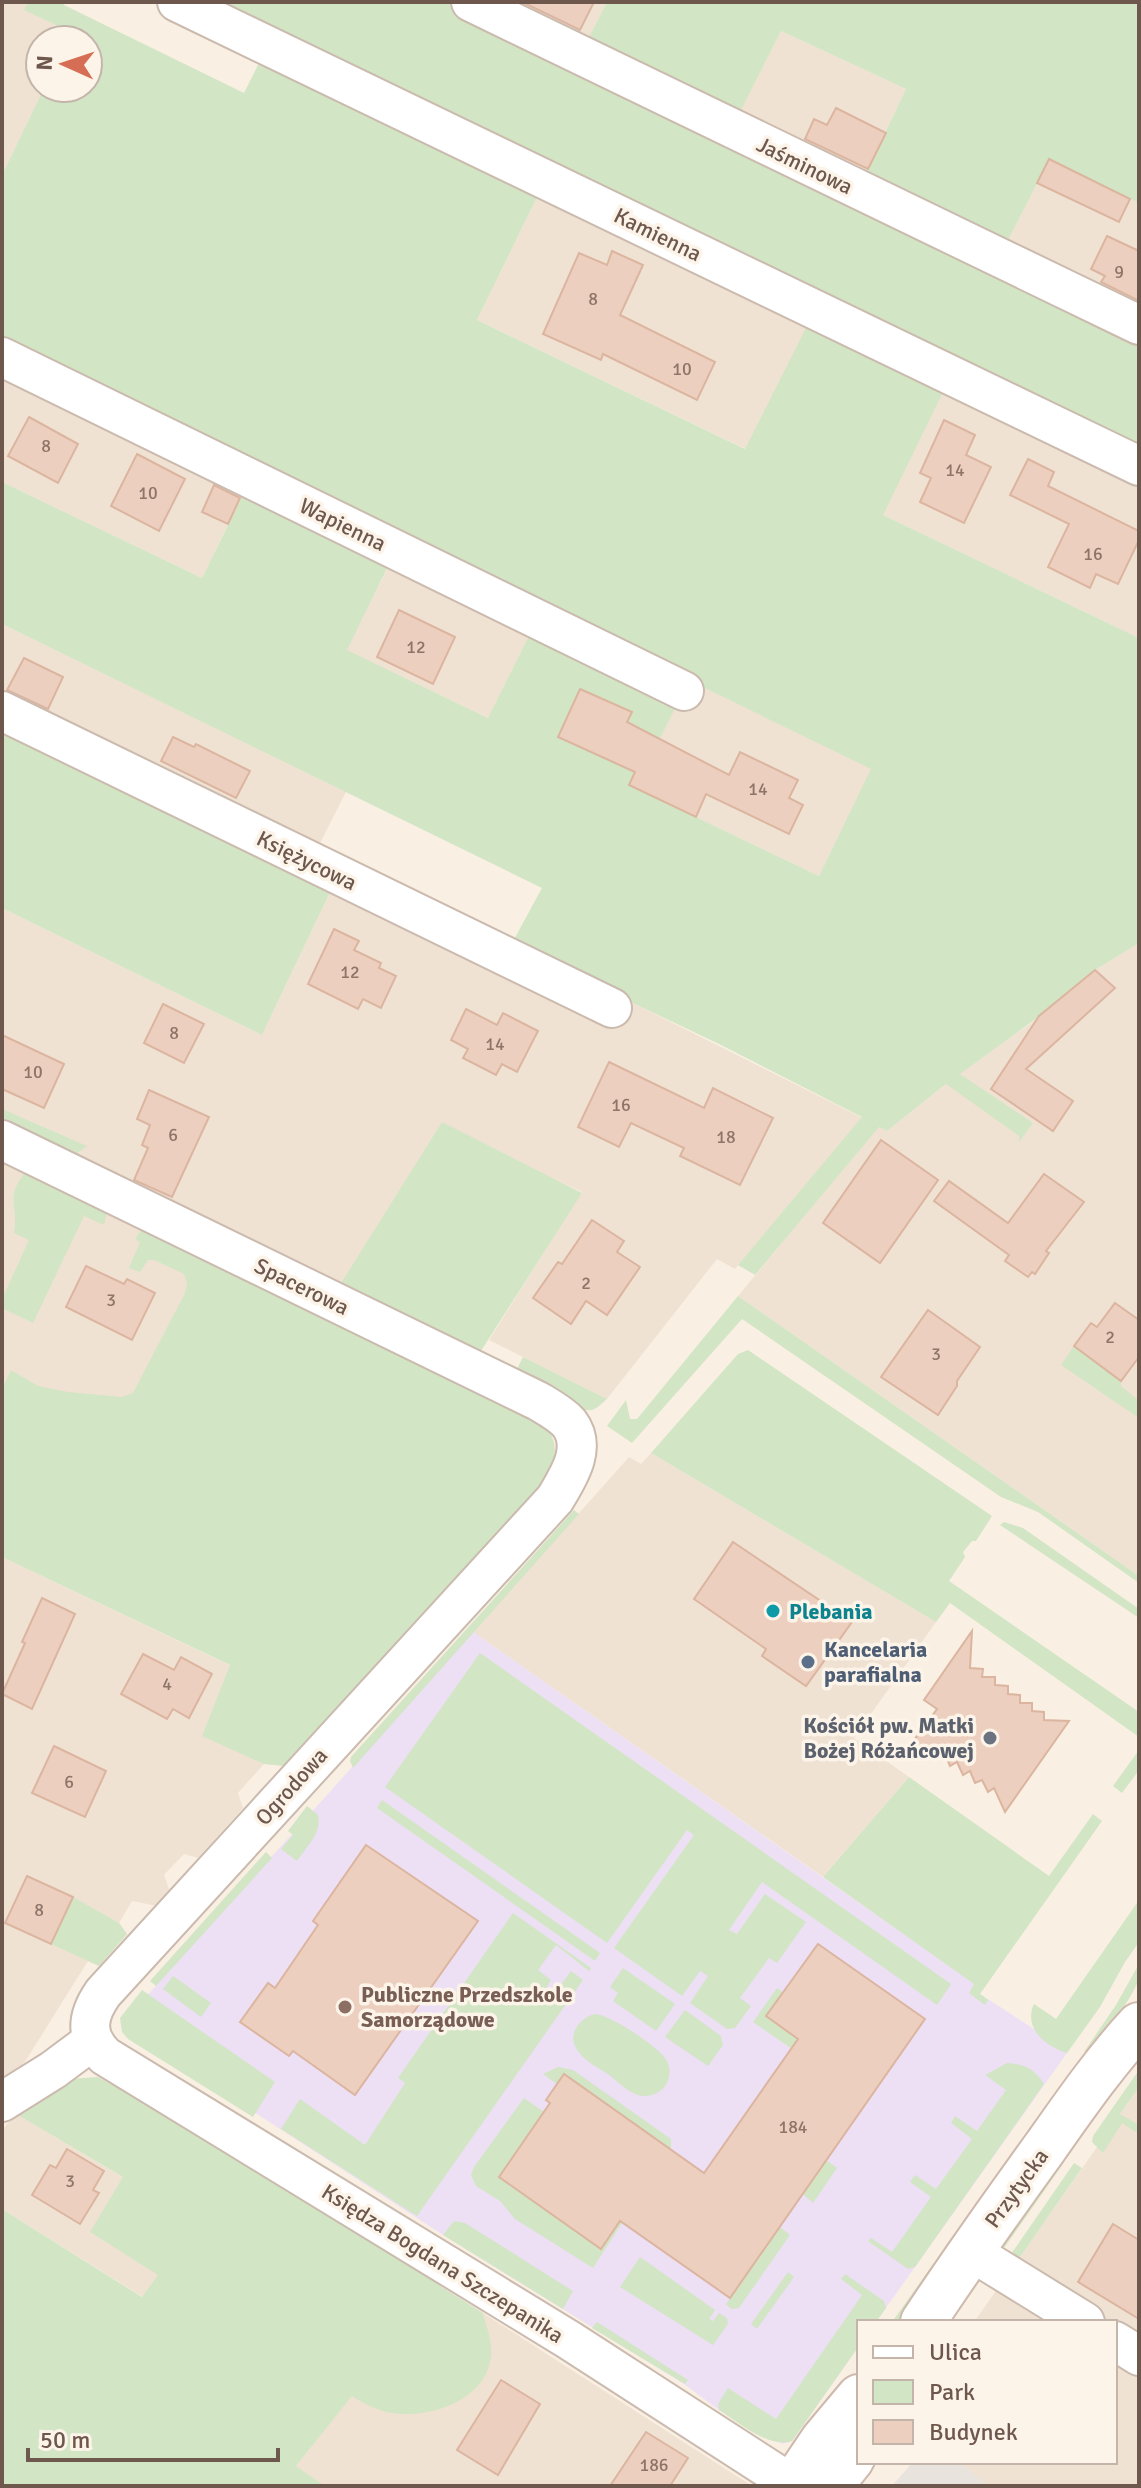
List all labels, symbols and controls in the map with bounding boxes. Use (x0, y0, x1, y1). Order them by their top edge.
north arrow (24, 24, 104, 104)
text: N (31, 55, 58, 71)
street label: Jaśminowa (752, 131, 857, 200)
street label: Kamienna (610, 202, 706, 267)
house number: 9 (1114, 261, 1124, 283)
house number: 8 (588, 288, 598, 310)
house number: 10 (672, 358, 692, 380)
house number: 8 (41, 435, 51, 457)
house number: 14 (945, 459, 965, 481)
house number: 10 (138, 482, 158, 504)
street label: Wapienna (295, 492, 390, 557)
house number: 16 (1083, 543, 1103, 565)
house number: 12 (406, 636, 426, 658)
house number: 14 (748, 778, 768, 800)
street label: Księżycowa (252, 825, 361, 896)
house number: 12 (340, 961, 360, 983)
house number: 8 (169, 1022, 179, 1044)
house number: 14 (485, 1033, 505, 1055)
house number: 10 (23, 1061, 43, 1083)
house number: 16 (611, 1094, 631, 1116)
house number: 6 (168, 1124, 178, 1146)
house number: 18 (716, 1126, 736, 1148)
street label: Spacerowa (250, 1252, 354, 1321)
house number: 2 (581, 1272, 591, 1294)
house number: 3 (106, 1289, 116, 1311)
house number: 2 (1105, 1326, 1115, 1348)
house number: 3 (931, 1343, 941, 1365)
place label: Plebania (789, 1598, 872, 1625)
marker: Plebania (764, 1602, 782, 1620)
place label: Kancelaria parafialna (824, 1636, 927, 1688)
marker: Kancelaria parafialna (799, 1653, 817, 1671)
house number: 4 (162, 1673, 172, 1695)
place label: Kościół pw. Matki Bożej Różańcowej (803, 1712, 974, 1764)
marker: Kościół pw. Matki Bożej Różańcowej (981, 1729, 999, 1747)
street label: Ogrodowa (250, 1742, 333, 1831)
house number: 6 (64, 1771, 74, 1793)
house number: 8 (34, 1899, 44, 1921)
place label: Publiczne Przedszkole Samorządowe (361, 1981, 573, 2033)
marker: Publiczne Przedszkole Samorządowe (336, 1998, 354, 2016)
house number: 184 (778, 2116, 808, 2138)
street label: Przytycka (979, 2143, 1054, 2233)
house number: 3 (65, 2170, 75, 2192)
street label: Księdza Bogdana Szczepanika (317, 2178, 569, 2349)
legend (857, 2320, 1117, 2464)
text: Ulica (929, 2337, 982, 2367)
text: Park (929, 2377, 975, 2407)
scale bar (28, 2412, 278, 2462)
text: Budynek (929, 2417, 1018, 2447)
text: 50 m (40, 2425, 90, 2455)
house number: 186 (639, 2454, 669, 2476)

